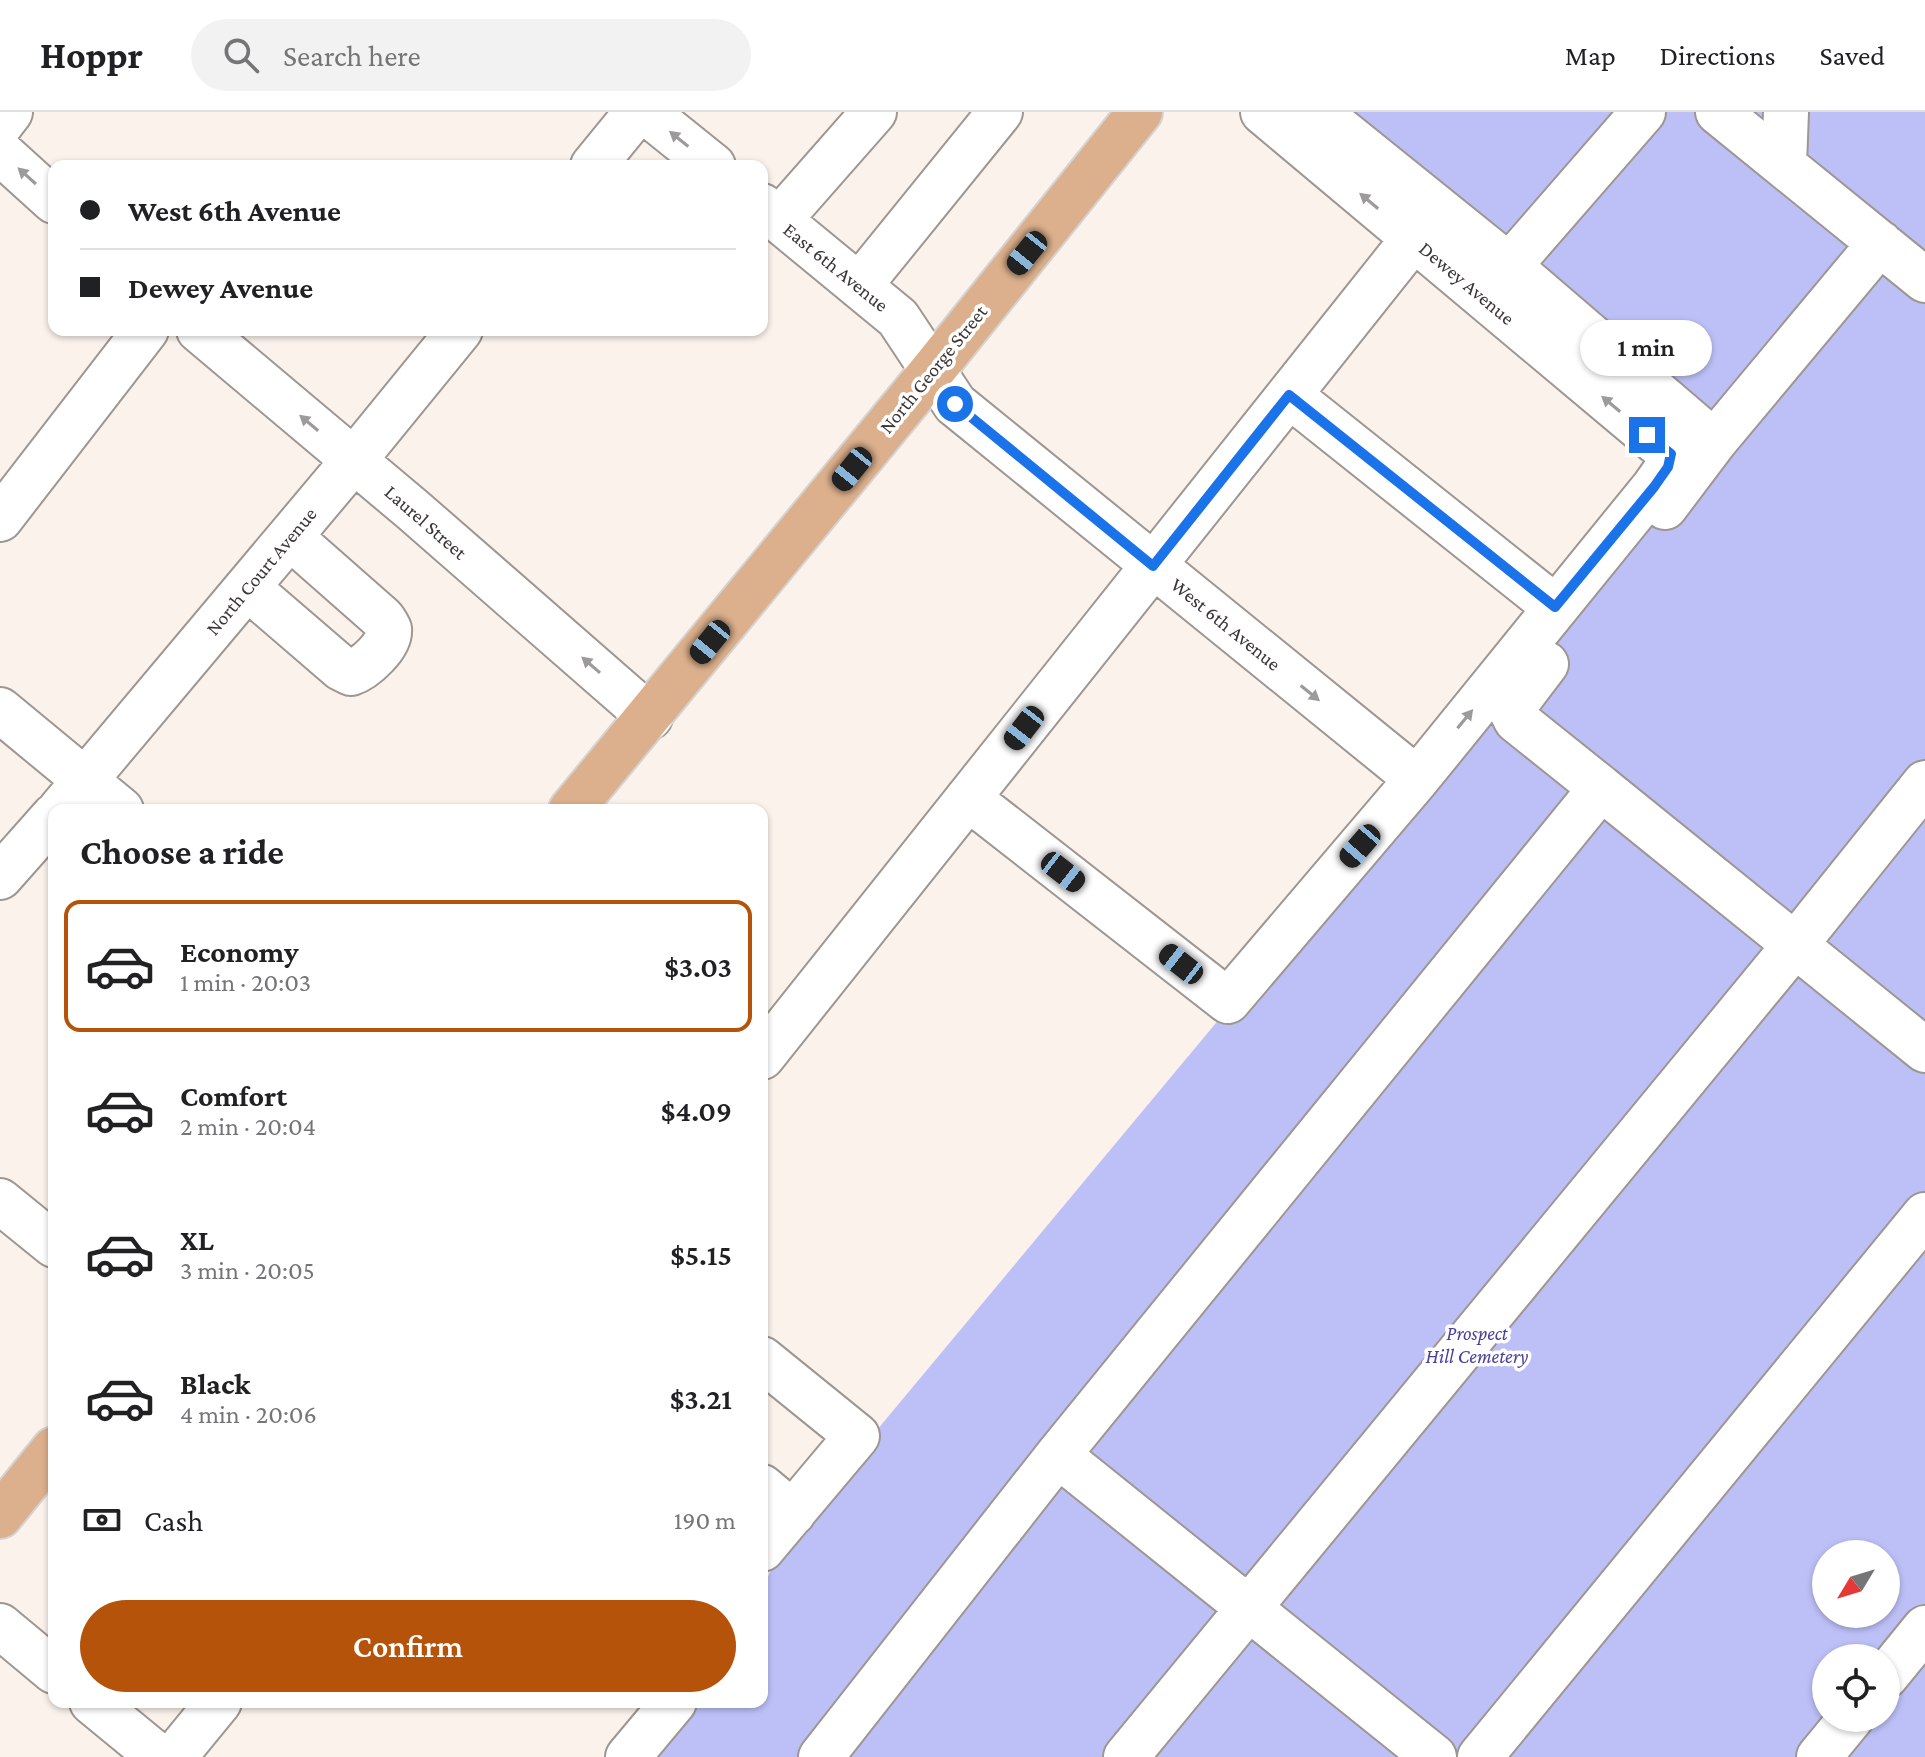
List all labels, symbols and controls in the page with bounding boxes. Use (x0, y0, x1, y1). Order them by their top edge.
search box (191, 19, 751, 91)
icon: search (219, 33, 263, 77)
text: Hoppr (40, 34, 143, 76)
text: Search here (283, 39, 421, 72)
text: Map (1565, 40, 1616, 71)
text: Directions (1660, 40, 1775, 71)
text: Saved (1819, 40, 1885, 71)
one-way arrow (670, 131, 690, 148)
one-way arrow (18, 168, 37, 186)
one-way arrow (1359, 193, 1379, 210)
text: West 6th Avenue (128, 194, 341, 227)
street label: East 6th Avenue (779, 218, 893, 316)
car (1003, 227, 1051, 279)
street label: Dewey Avenue (1414, 237, 1519, 330)
text: Dewey Avenue (128, 271, 313, 304)
street label: North George Street (875, 300, 992, 438)
callout: 1 min (1581, 319, 1713, 375)
text: 1 min (1617, 333, 1675, 362)
route start (937, 386, 973, 422)
one-way arrow (1601, 396, 1621, 413)
one-way arrow (299, 415, 319, 432)
route end (1629, 417, 1665, 453)
car (828, 443, 876, 495)
street label: Laurel Street (381, 481, 472, 564)
street label: North Court Avenue (201, 503, 321, 639)
street label: West 6th Avenue (1167, 573, 1285, 675)
car (686, 616, 734, 668)
one-way arrow (582, 657, 602, 674)
one-way arrow (1299, 684, 1320, 701)
car (1000, 702, 1048, 754)
one-way arrow (1457, 709, 1473, 729)
car (1335, 820, 1385, 872)
text: Choose a ride (80, 832, 284, 872)
car (1037, 848, 1089, 896)
icon: car (84, 930, 156, 1002)
text: Economy (180, 935, 299, 968)
car (1155, 940, 1207, 988)
text: $3.03 (664, 950, 732, 983)
text: 1 min · 20:03 (180, 968, 311, 997)
icon: car (84, 1074, 156, 1146)
text: Comfort (180, 1079, 287, 1112)
text: $4.09 (661, 1094, 732, 1127)
text: 2 min · 20:04 (180, 1112, 316, 1141)
icon: car (84, 1218, 156, 1290)
text: XL (180, 1223, 214, 1256)
text: $5.15 (670, 1238, 732, 1271)
text: 3 min · 20:05 (180, 1256, 315, 1285)
park label: Prospect Hill Cemetery (1426, 1322, 1528, 1368)
icon: car (84, 1362, 156, 1434)
text: Black (180, 1367, 251, 1400)
text: $3.21 (670, 1382, 732, 1415)
text: 4 min · 20:06 (180, 1400, 317, 1429)
icon: cash (80, 1498, 124, 1542)
text: Cash (144, 1504, 203, 1537)
text: 190 m (674, 1506, 736, 1535)
north arrow (1812, 1540, 1900, 1628)
map controls (1812, 1540, 1900, 1732)
button: Confirm (80, 1600, 736, 1692)
button: locate (1812, 1644, 1900, 1732)

